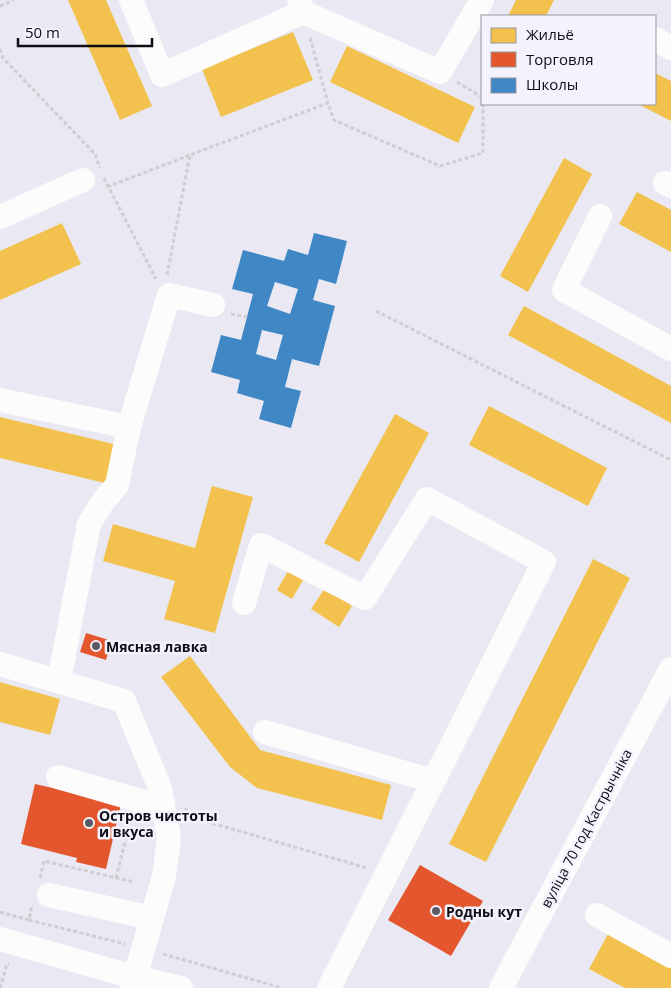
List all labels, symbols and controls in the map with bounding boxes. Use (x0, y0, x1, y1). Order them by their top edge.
scale bar (18, 15, 151, 47)
legend (481, 15, 656, 105)
text: 50 m (25, 22, 60, 42)
text: Жильё (526, 24, 574, 44)
text: Торговля (526, 49, 593, 69)
text: Школы (526, 74, 578, 94)
place label: Мясная лавка (106, 637, 208, 656)
marker: Мясная лавка (90, 640, 102, 652)
street label: вуліца 70 год Кастрычніка (536, 745, 636, 911)
place label: Остров чистоты и вкуса (99, 806, 218, 841)
marker: Остров чистоты и вкуса (83, 817, 95, 829)
place label: Родны кут (446, 902, 522, 921)
marker: Родны кут (430, 905, 442, 917)

